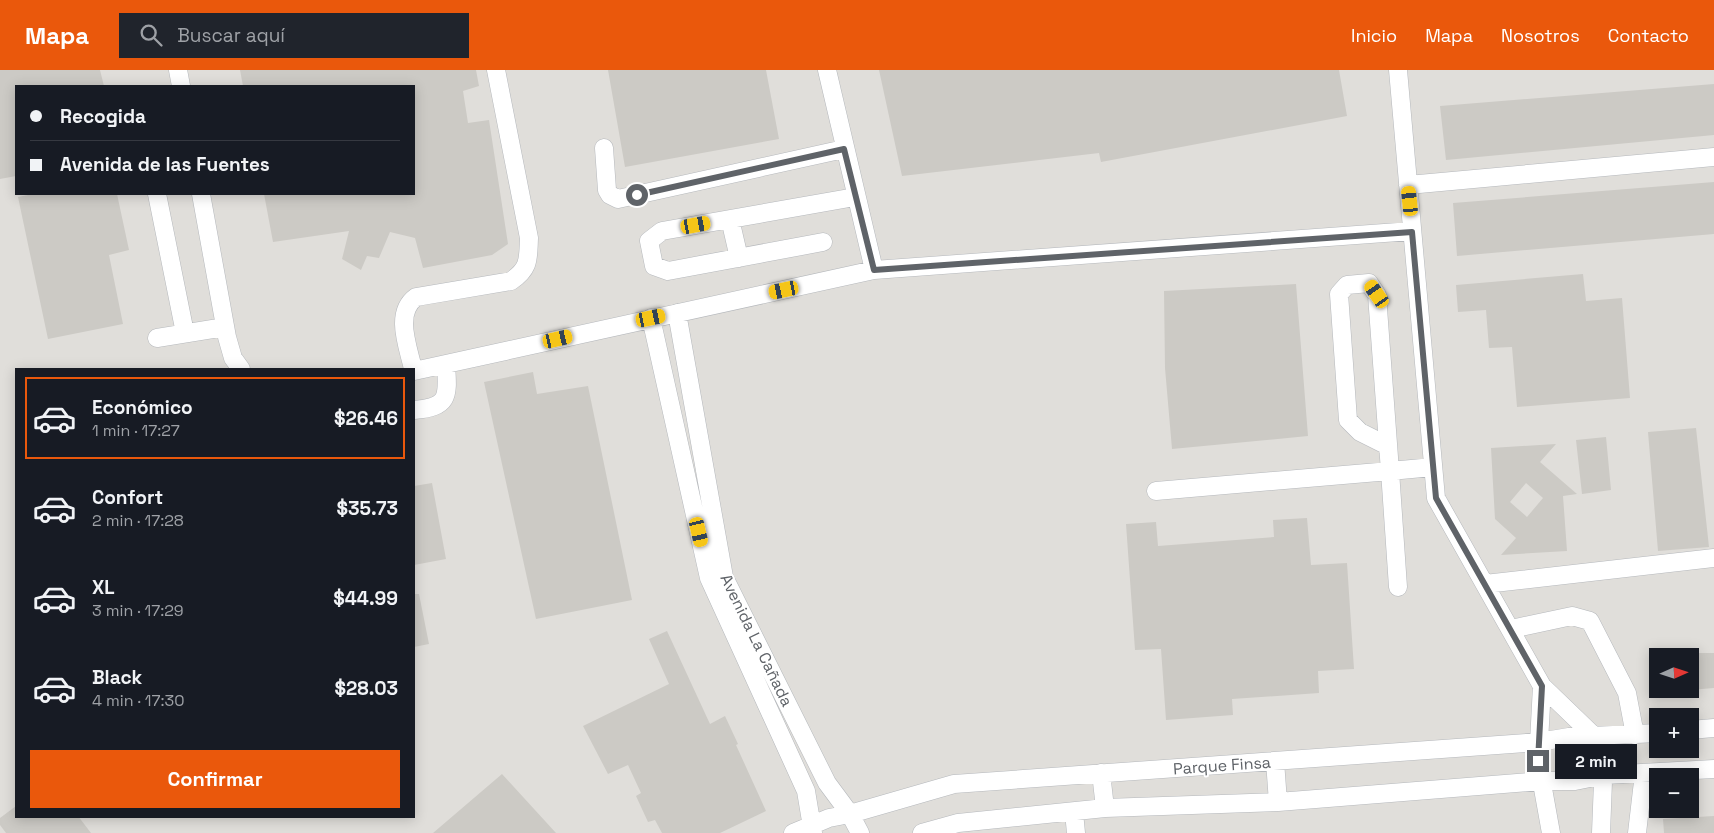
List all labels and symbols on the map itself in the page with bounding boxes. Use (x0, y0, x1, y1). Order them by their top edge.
route start (626, 184, 648, 206)
car (1400, 185, 1419, 217)
car (679, 215, 712, 235)
car (1362, 277, 1391, 311)
car (767, 280, 800, 300)
car (634, 308, 667, 328)
car (541, 328, 574, 350)
car (688, 516, 709, 548)
street label: Avenida La Cañada (715, 571, 798, 710)
north arrow (1649, 648, 1699, 698)
callout: 2 min (1556, 744, 1638, 778)
route end (1527, 750, 1549, 772)
street label: Parque Finsa (1172, 752, 1272, 779)

